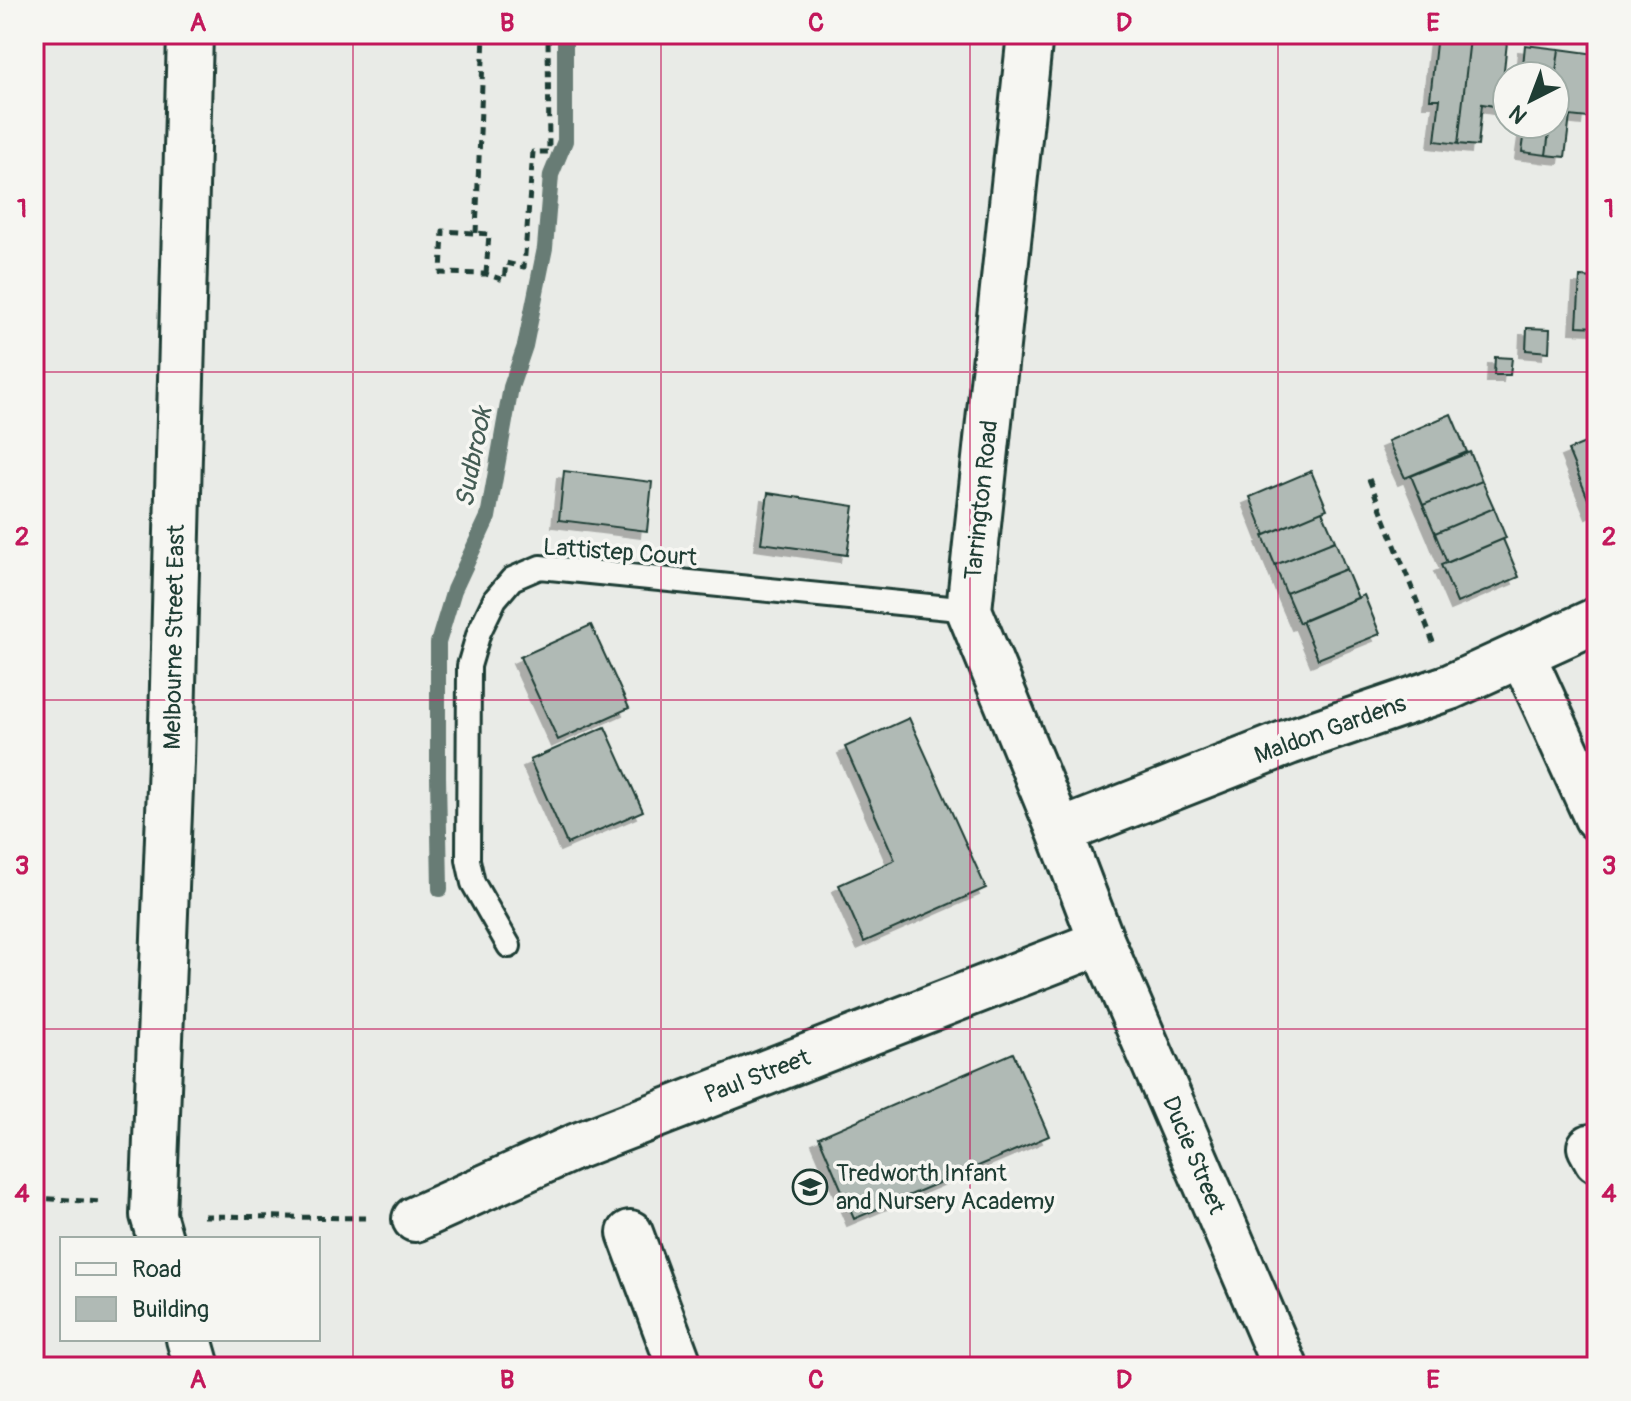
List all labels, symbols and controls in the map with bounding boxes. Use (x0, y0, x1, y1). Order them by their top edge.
text: A (190, 7, 207, 39)
text: B (500, 7, 514, 39)
text: C (808, 7, 824, 39)
text: D (1116, 7, 1132, 39)
text: E (1426, 7, 1440, 39)
north arrow (1491, 60, 1571, 140)
text: N (1503, 99, 1533, 130)
text: 1 (17, 193, 27, 225)
text: 1 (1604, 193, 1614, 225)
water label: Sudbrook (449, 402, 500, 510)
street label: Tarrington Road (959, 419, 1004, 581)
text: 2 (15, 521, 29, 553)
text: 2 (1602, 521, 1616, 553)
street label: Melbourne Street East (158, 524, 191, 750)
street label: Lattistep Court (542, 533, 698, 572)
street label: Maldon Gardens (1250, 689, 1410, 770)
text: 3 (15, 850, 29, 882)
text: 3 (1602, 850, 1616, 882)
street label: Paul Street (700, 1043, 815, 1110)
street label: Ducie Street (1156, 1092, 1231, 1219)
place label: Tredworth Infant and Nursery Academy (836, 1159, 1055, 1216)
school or university icon: Tredworth Infant and Nursery Academy (791, 1168, 829, 1206)
text: 4 (14, 1178, 30, 1210)
text: 4 (1601, 1178, 1617, 1210)
legend (60, 1237, 320, 1341)
text: Road (132, 1255, 182, 1284)
text: Building (132, 1295, 209, 1324)
text: A (190, 1364, 207, 1396)
text: B (500, 1364, 514, 1396)
text: C (808, 1364, 824, 1396)
text: D (1116, 1364, 1132, 1396)
text: E (1426, 1364, 1440, 1396)

